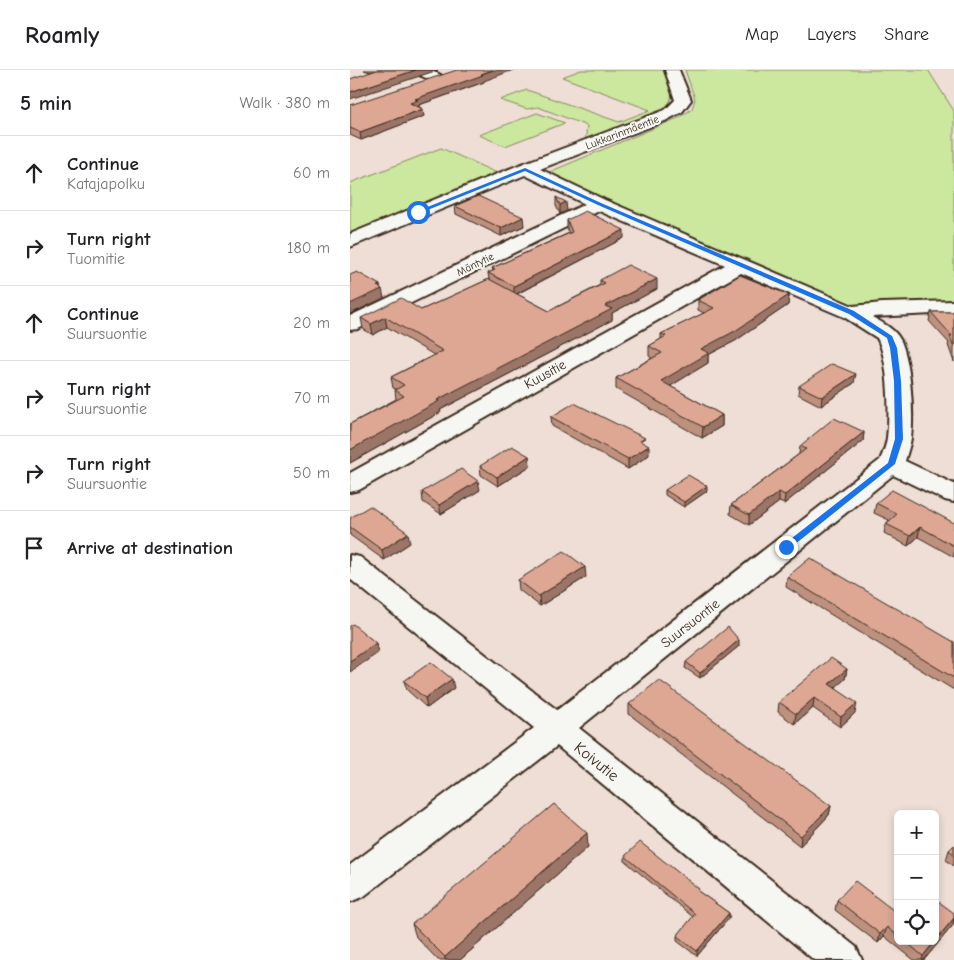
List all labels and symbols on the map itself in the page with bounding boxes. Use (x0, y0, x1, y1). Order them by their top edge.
street label: Lukkarinmäentie (584, 112, 661, 152)
route start (407, 201, 430, 224)
street label: Mäntytie (454, 250, 497, 279)
street label: Kuusitie (521, 356, 569, 393)
route end (775, 536, 798, 559)
street label: Suursuontie (658, 595, 723, 652)
street label: Koivutie (570, 738, 622, 785)

